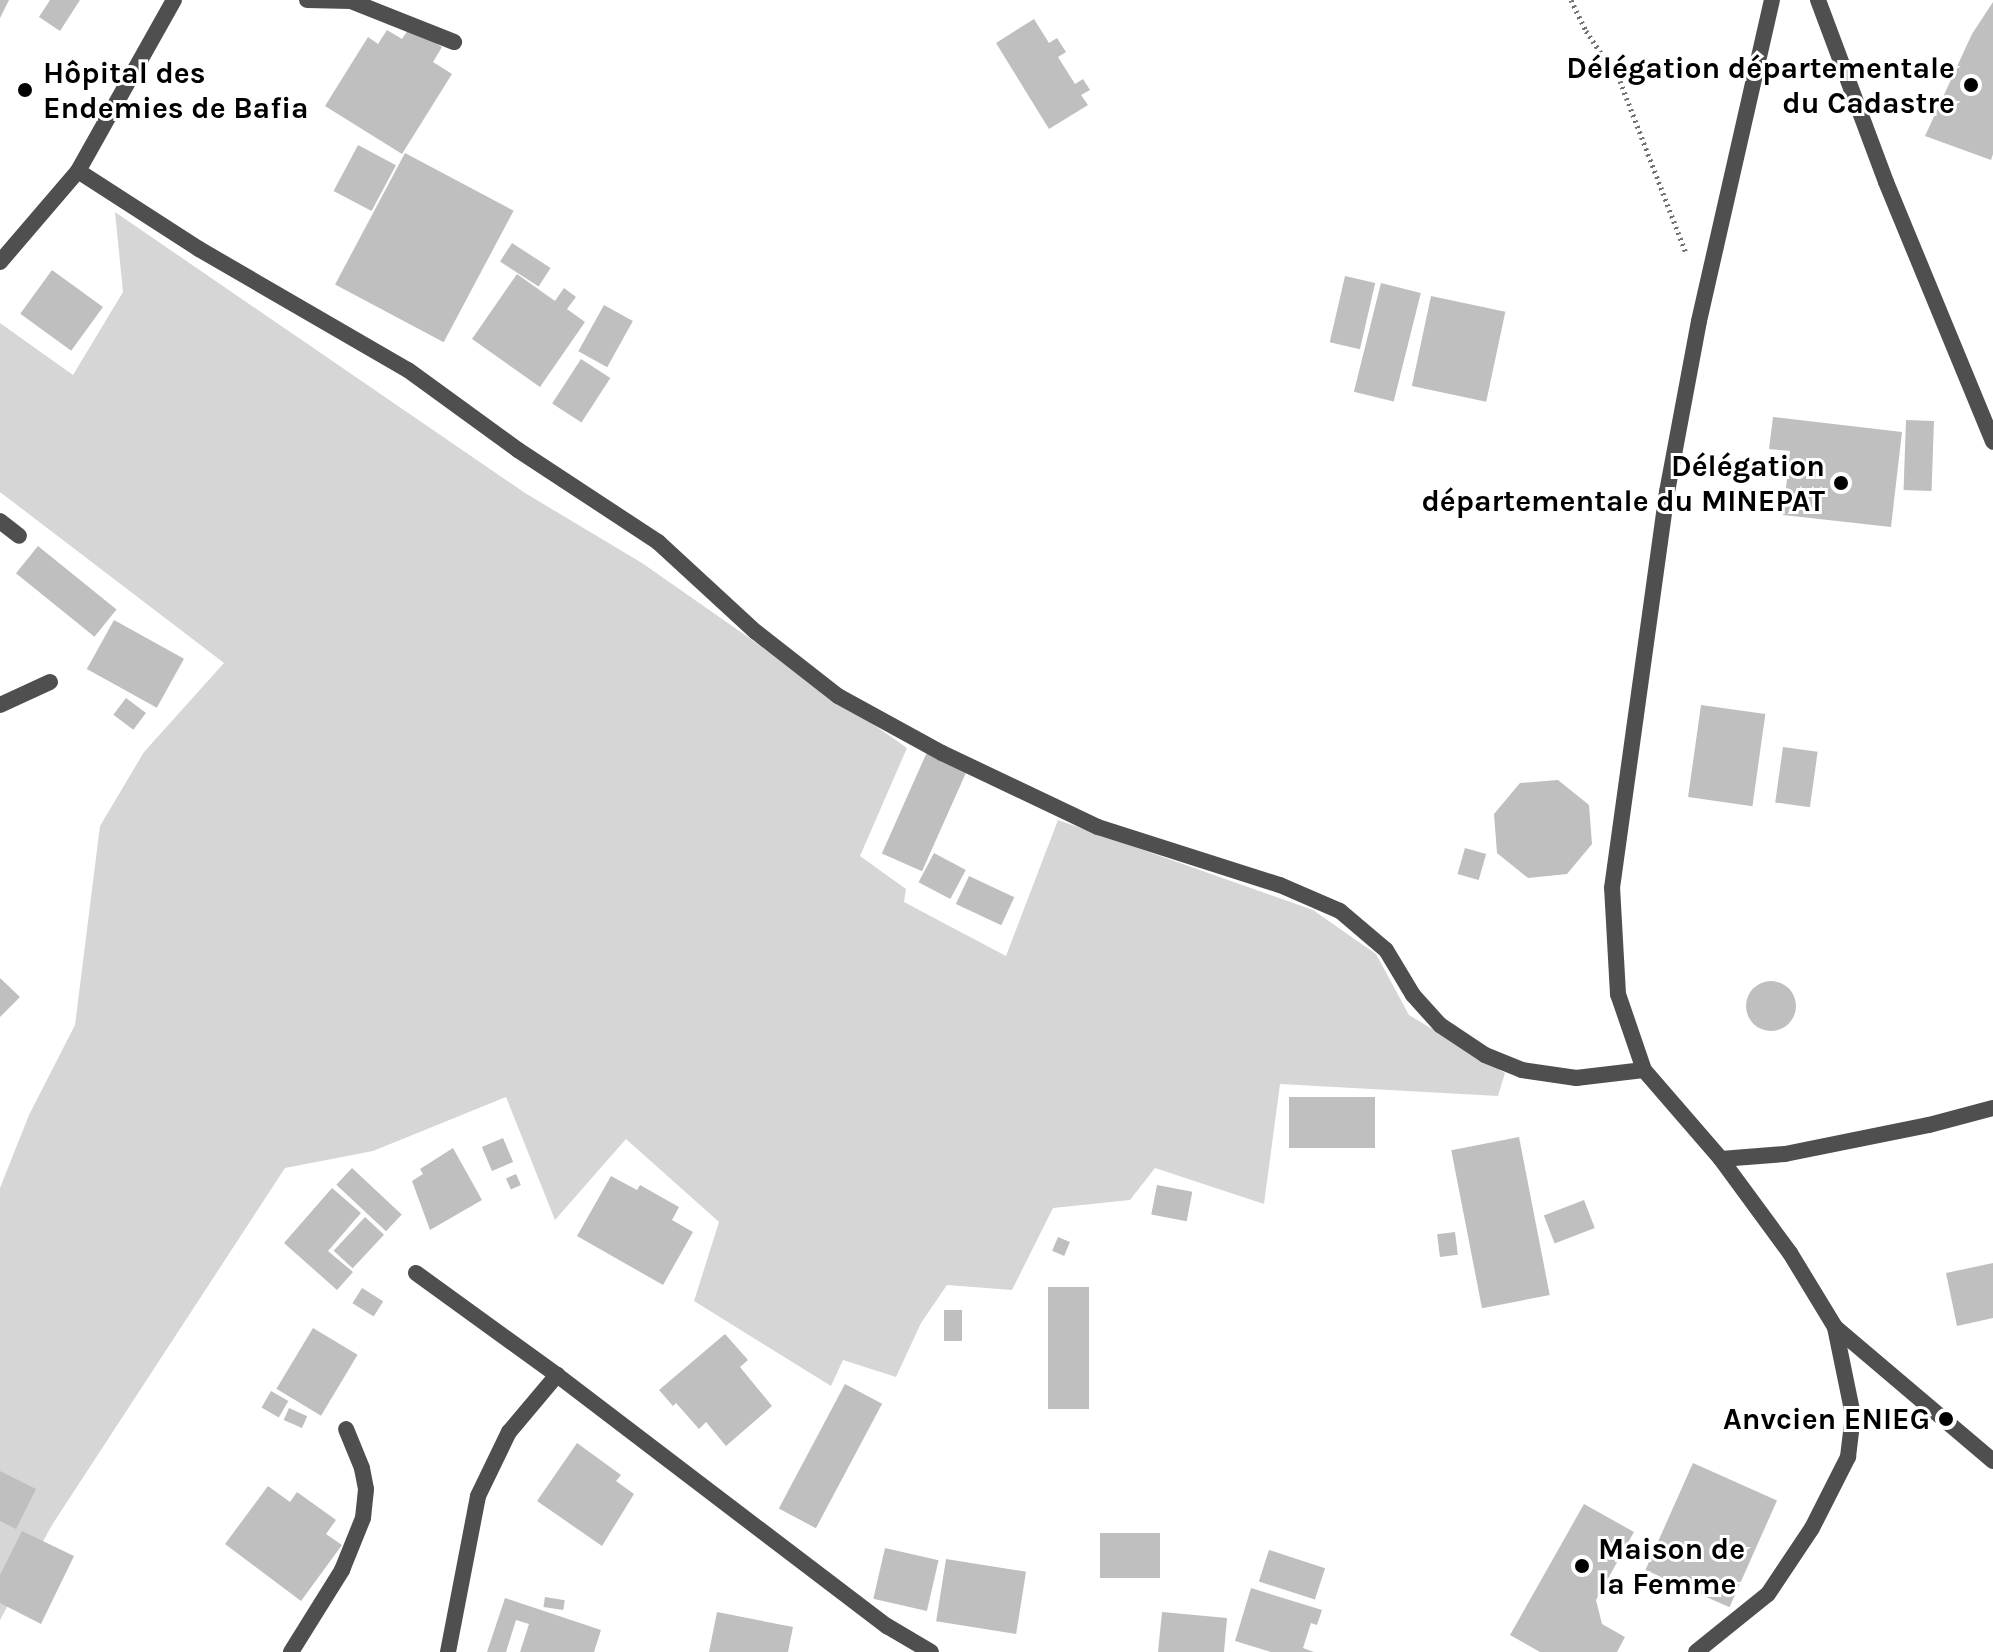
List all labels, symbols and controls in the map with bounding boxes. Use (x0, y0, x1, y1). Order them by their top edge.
place label: Délégation départementale du Cadastre (1566, 50, 1955, 120)
place label: Hôpital des Endemies de Bafia (43, 55, 309, 126)
marker: Délégation départementale du Cadastre (1962, 76, 1980, 94)
marker: Hôpital des Endemies de Bafia (14, 79, 36, 101)
place label: Délégation départementale du MINEPAT (1421, 448, 1825, 518)
marker: Délégation départementale du MINEPAT (1832, 474, 1850, 492)
place label: Anvcien ENIEG (1723, 1401, 1930, 1437)
marker: Anvcien ENIEG (1937, 1410, 1955, 1428)
place label: Maison de la Femme (1598, 1531, 1745, 1602)
marker: Maison de la Femme (1573, 1557, 1591, 1575)

